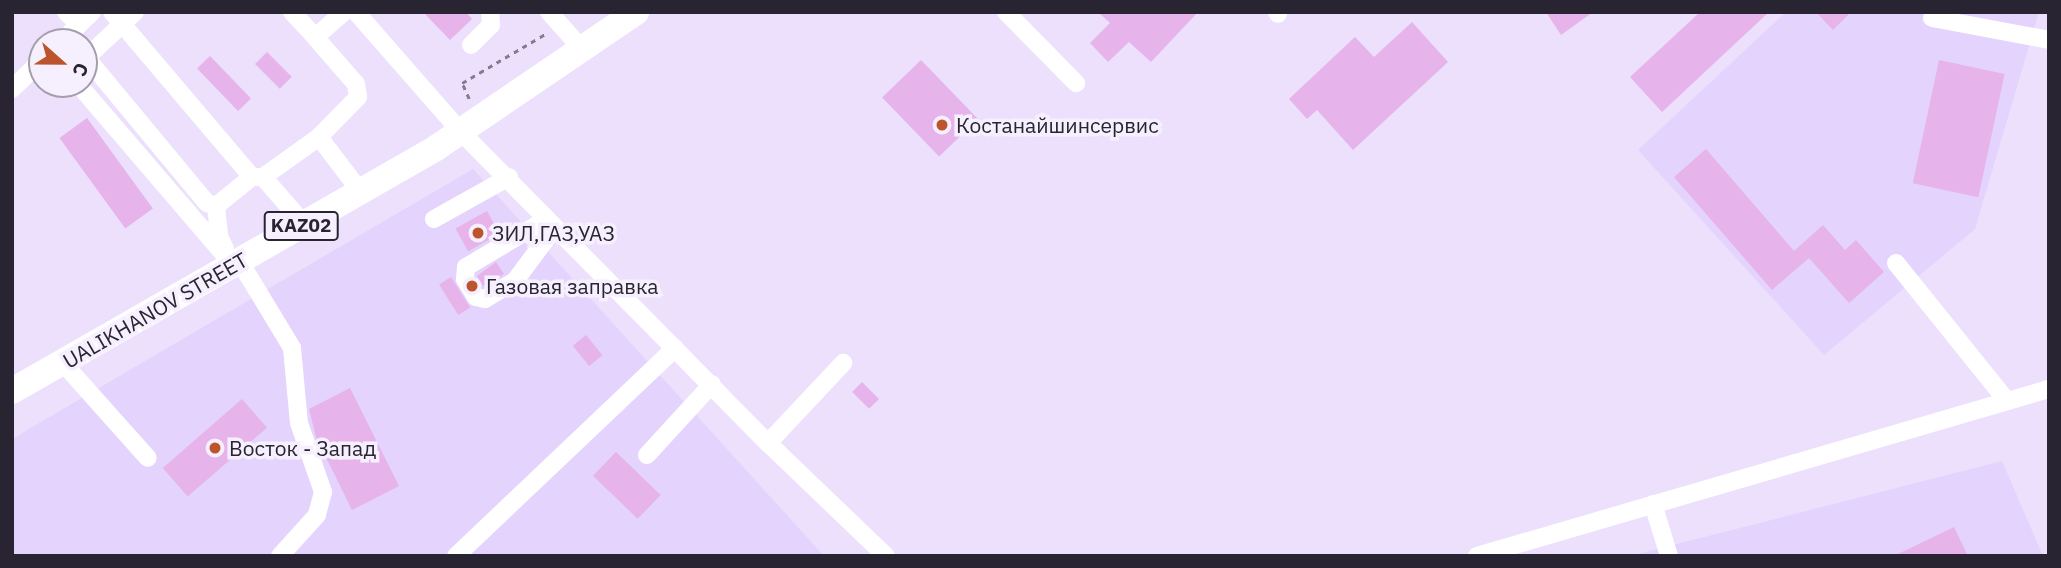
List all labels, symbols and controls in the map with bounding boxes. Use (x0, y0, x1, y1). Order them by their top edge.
north arrow (28, 28, 98, 98)
text: С (67, 60, 94, 80)
place label: Костанайшинсервис (956, 112, 1159, 138)
marker: Костанайшинсервис (934, 117, 950, 133)
road number: KАZ02 (262, 210, 340, 242)
place label: ЗИЛ,ГАЗ,УАЗ (492, 220, 615, 246)
marker: ЗИЛ,ГАЗ,УАЗ (470, 225, 486, 241)
street label: UALIKHANOV STREET (58, 247, 252, 373)
place label: Газовая заправка (486, 273, 659, 299)
marker: Газовая заправка (464, 278, 480, 294)
place label: Восток - Запад (229, 435, 376, 461)
marker: Восток - Запад (207, 440, 223, 456)

